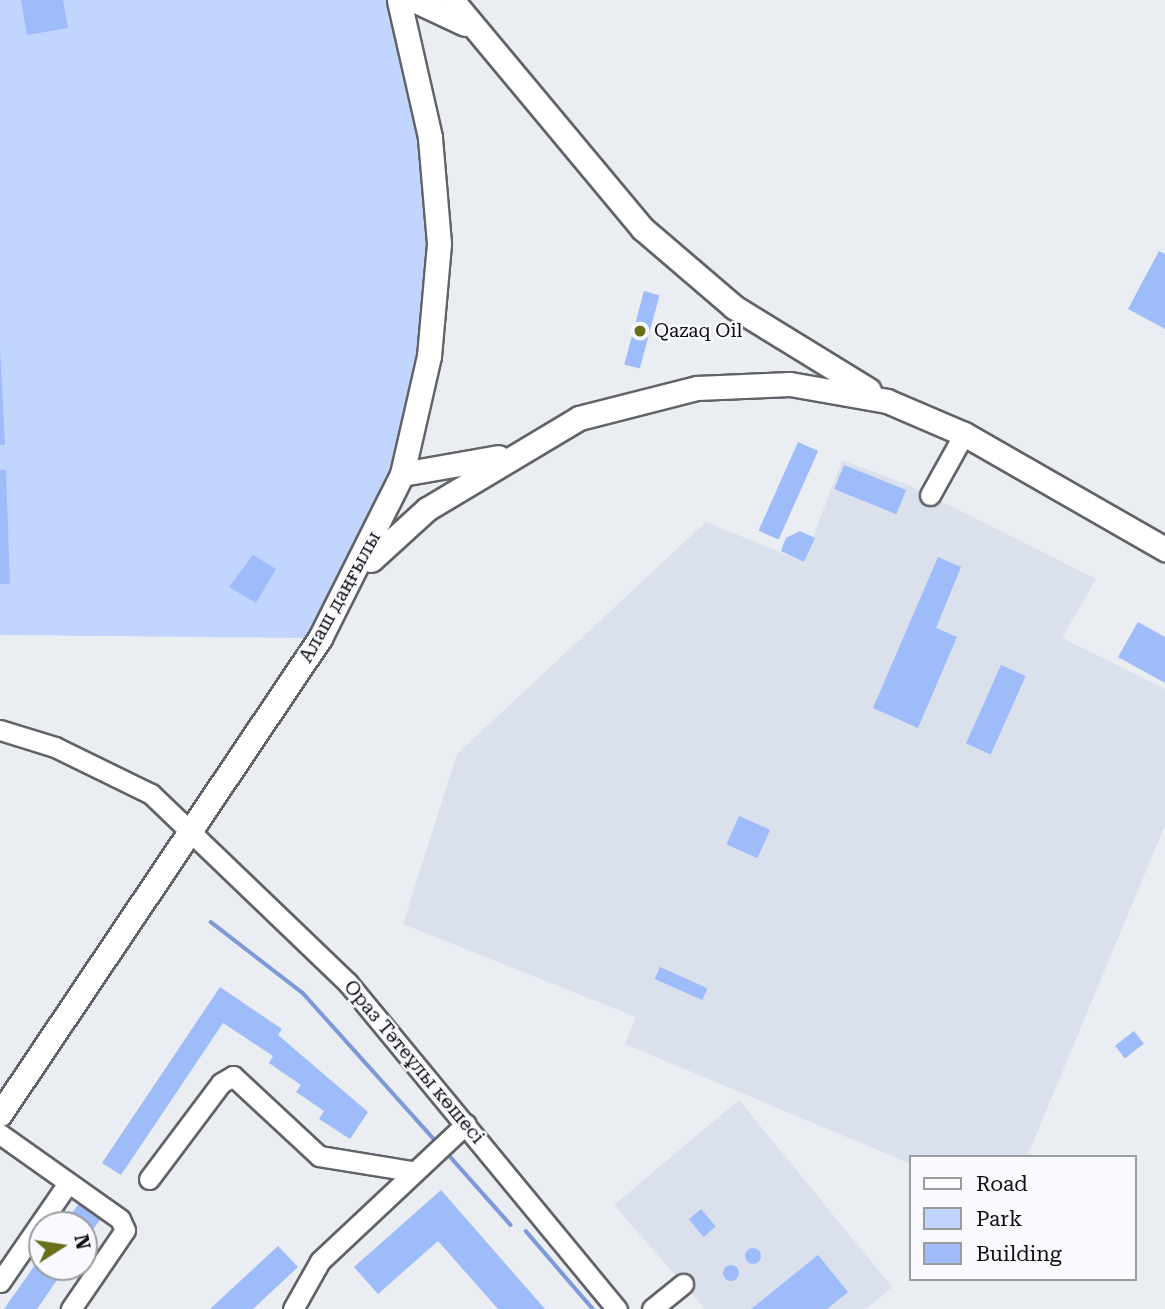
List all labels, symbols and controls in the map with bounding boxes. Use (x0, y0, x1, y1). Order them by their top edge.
place label: Qazaq Oil (654, 320, 742, 342)
marker: Qazaq Oil (632, 323, 648, 339)
street label: Алаш даңғылы (295, 528, 385, 666)
street label: Ораз Тәтеұлы көшесі (339, 976, 489, 1148)
legend (909, 1155, 1137, 1281)
text: Road (976, 1172, 1028, 1196)
text: Park (976, 1207, 1022, 1231)
north arrow (28, 1211, 98, 1281)
text: N (69, 1232, 95, 1251)
text: Building (976, 1242, 1062, 1266)

